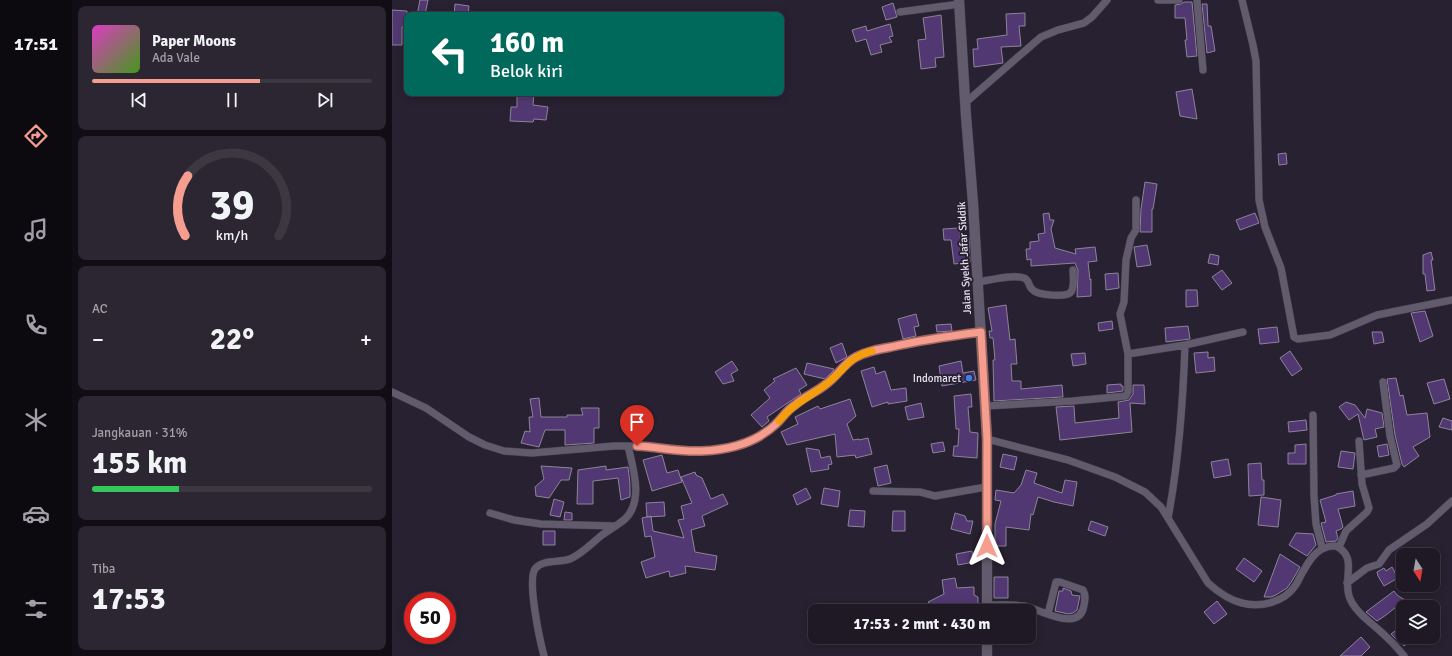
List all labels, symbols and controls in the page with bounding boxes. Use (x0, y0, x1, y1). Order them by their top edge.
text: 160 m (490, 26, 564, 60)
icon: left (424, 28, 476, 80)
text: Paper Moons (152, 32, 236, 50)
text: 17:51 (14, 33, 58, 55)
text: Ada Vale (152, 50, 200, 66)
text: Belok kiri (490, 60, 563, 82)
icon: previous (128, 89, 150, 111)
icon: pause (221, 89, 243, 111)
icon: next (314, 89, 336, 111)
icon: directions (22, 122, 50, 150)
text: 39 (210, 180, 254, 231)
street label: Jalan Syekh Jafar Siddik (955, 201, 974, 315)
icon: music (22, 216, 50, 244)
text: km/h (216, 227, 248, 244)
text: AC (92, 301, 108, 317)
icon: phone (22, 311, 50, 339)
text: 22° (210, 321, 254, 358)
text: − (92, 326, 104, 353)
text: + (360, 326, 372, 353)
place label: Indomaret (913, 372, 961, 385)
marker: Indomaret (964, 373, 974, 383)
pin (620, 405, 654, 446)
icon: climate (22, 406, 50, 434)
icon: arrive (626, 411, 648, 433)
text: Jangkauan · 31% (92, 425, 187, 441)
text: 155 km (92, 445, 187, 482)
icon: car (22, 500, 50, 528)
position arrow (966, 525, 1008, 567)
north arrow (1396, 548, 1440, 592)
map controls (1396, 548, 1440, 644)
text: Tiba (92, 561, 115, 577)
text: 17:53 (92, 581, 166, 618)
speed limit sign: 50 (404, 592, 456, 644)
icon: filters (22, 595, 50, 623)
button: layers (1396, 600, 1440, 644)
text: 17:53 · 2 mnt · 430 m (854, 615, 990, 633)

